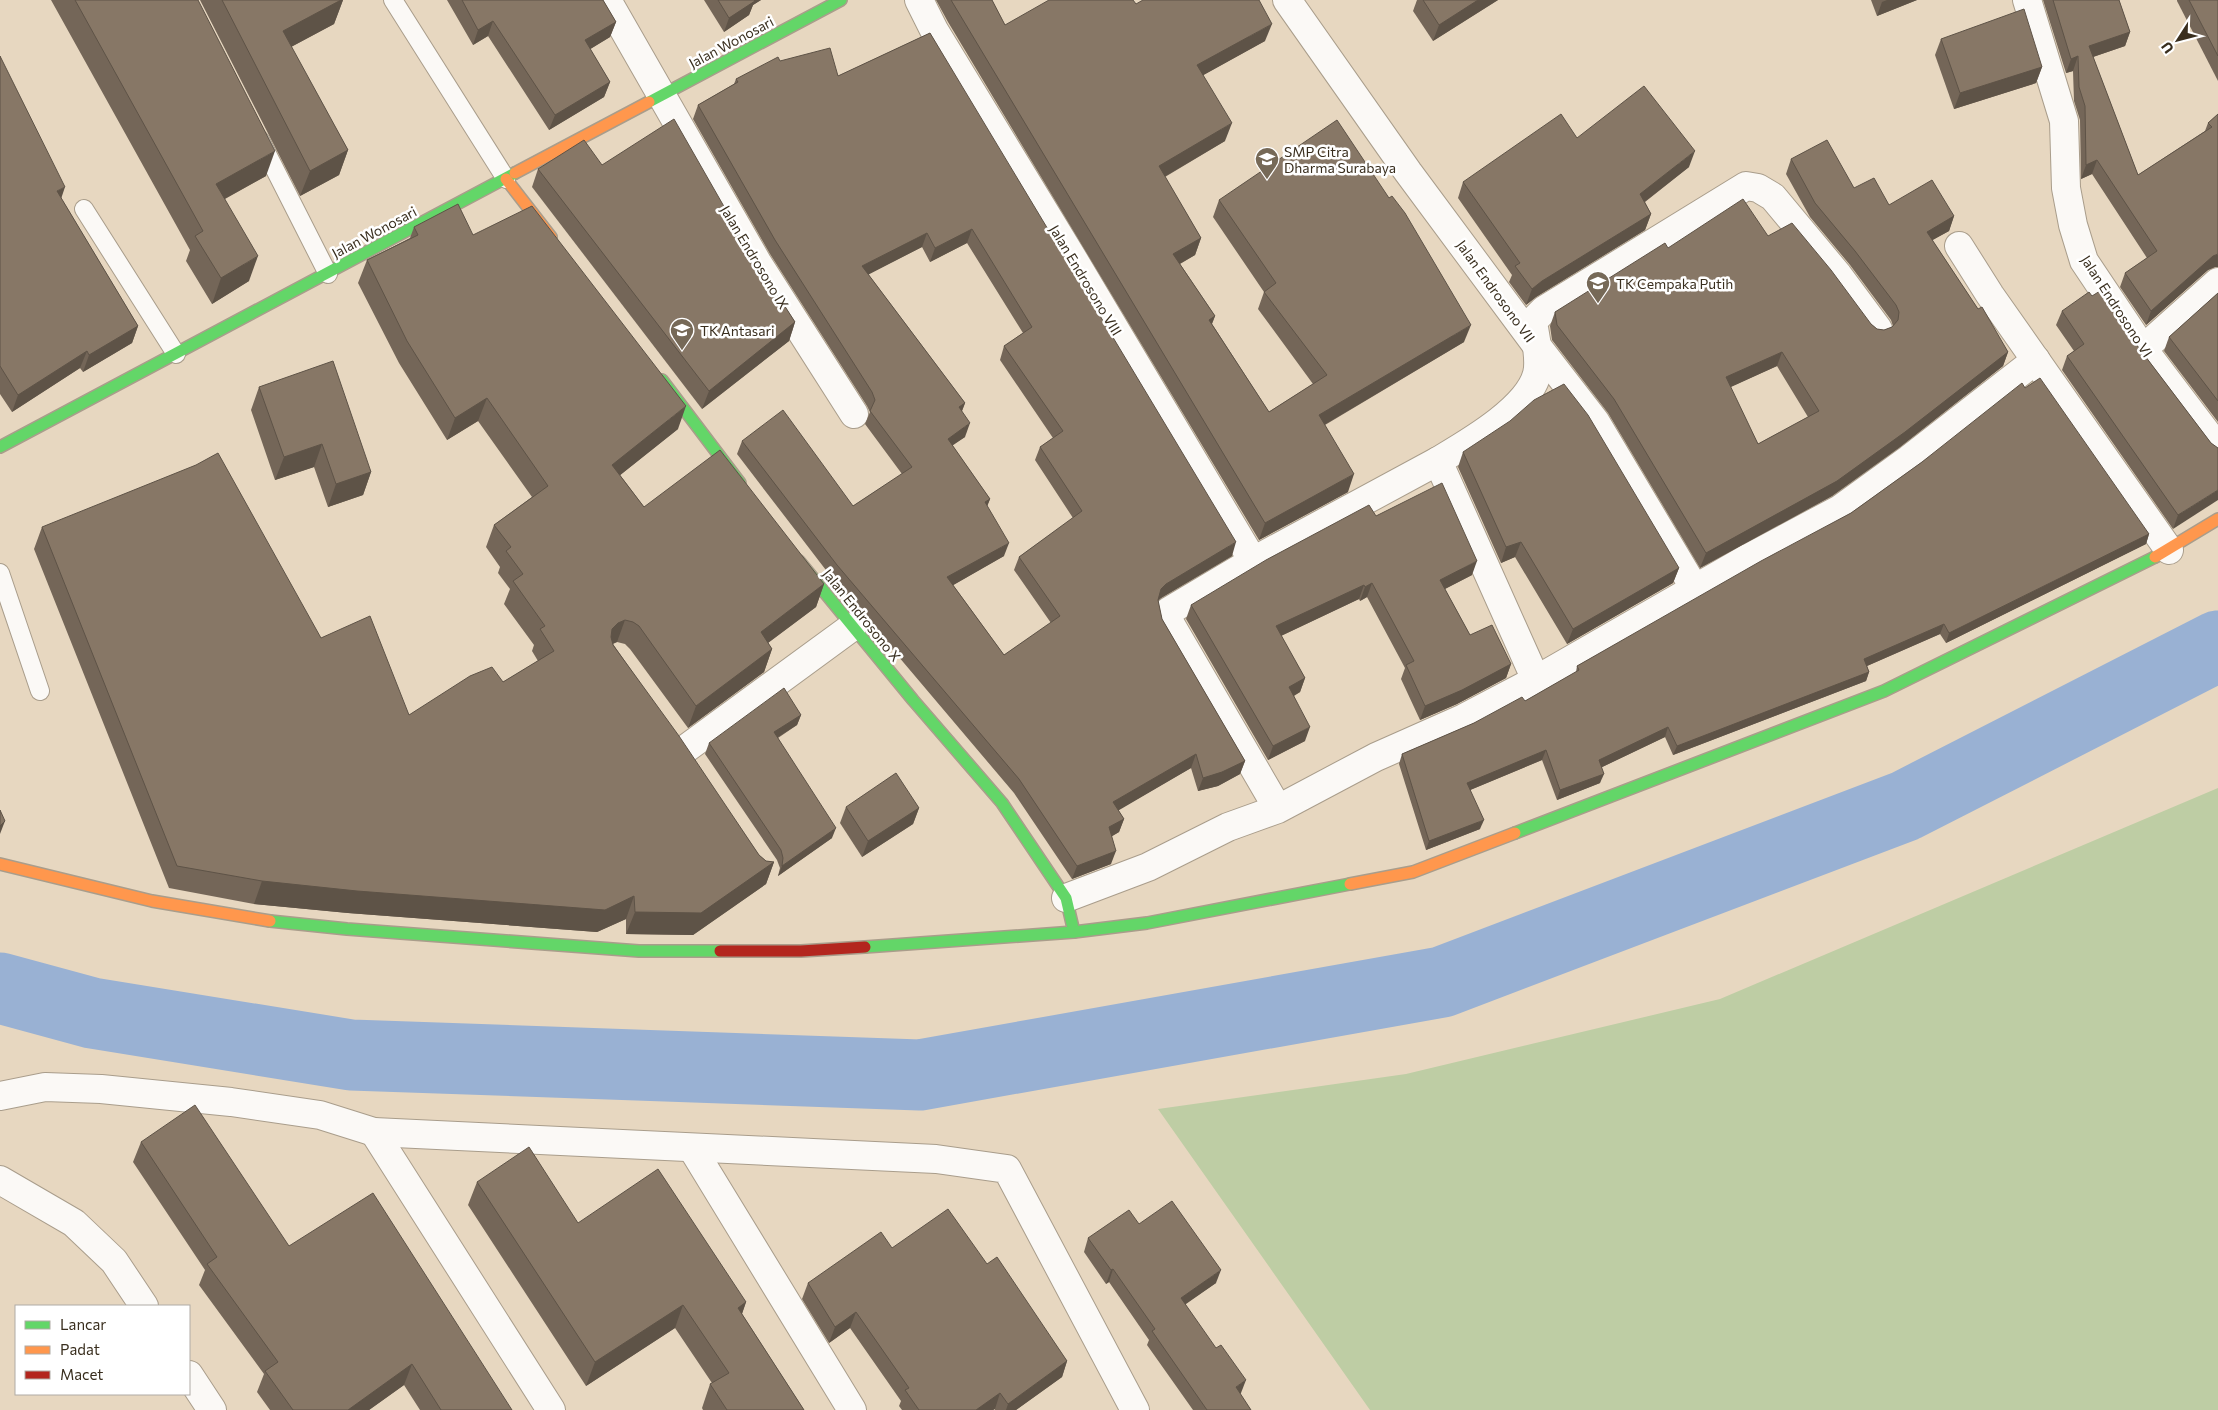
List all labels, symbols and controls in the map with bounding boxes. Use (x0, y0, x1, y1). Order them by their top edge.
street label: Jalan Wonosari (686, 12, 776, 72)
north arrow (2153, 15, 2203, 65)
text: U (2157, 39, 2177, 57)
place label: SMP Citra Dharma Surabaya (1284, 143, 1396, 176)
school or university icon: SMP Citra Dharma Surabaya (1254, 146, 1280, 180)
street label: Jalan Wonosari (329, 202, 419, 262)
street label: Jalan Endrosono IX (717, 202, 793, 312)
street label: Jalan Endrosono VIII (1046, 222, 1126, 338)
street label: Jalan Endrosono VII (1453, 237, 1539, 345)
street label: Jalan Endrosono VI (2078, 252, 2156, 360)
school or university icon: TK Cempaka Putih (1585, 270, 1611, 304)
place label: TK Cempaka Putih (1616, 275, 1733, 292)
school or university icon: TK Antasari (669, 317, 695, 351)
place label: TK Antasari (700, 322, 775, 339)
street label: Jalan Endrosono X (819, 565, 905, 665)
legend (15, 1305, 190, 1395)
text: Lancar (60, 1315, 106, 1333)
text: Padat (60, 1340, 100, 1358)
text: Macet (60, 1365, 103, 1383)

